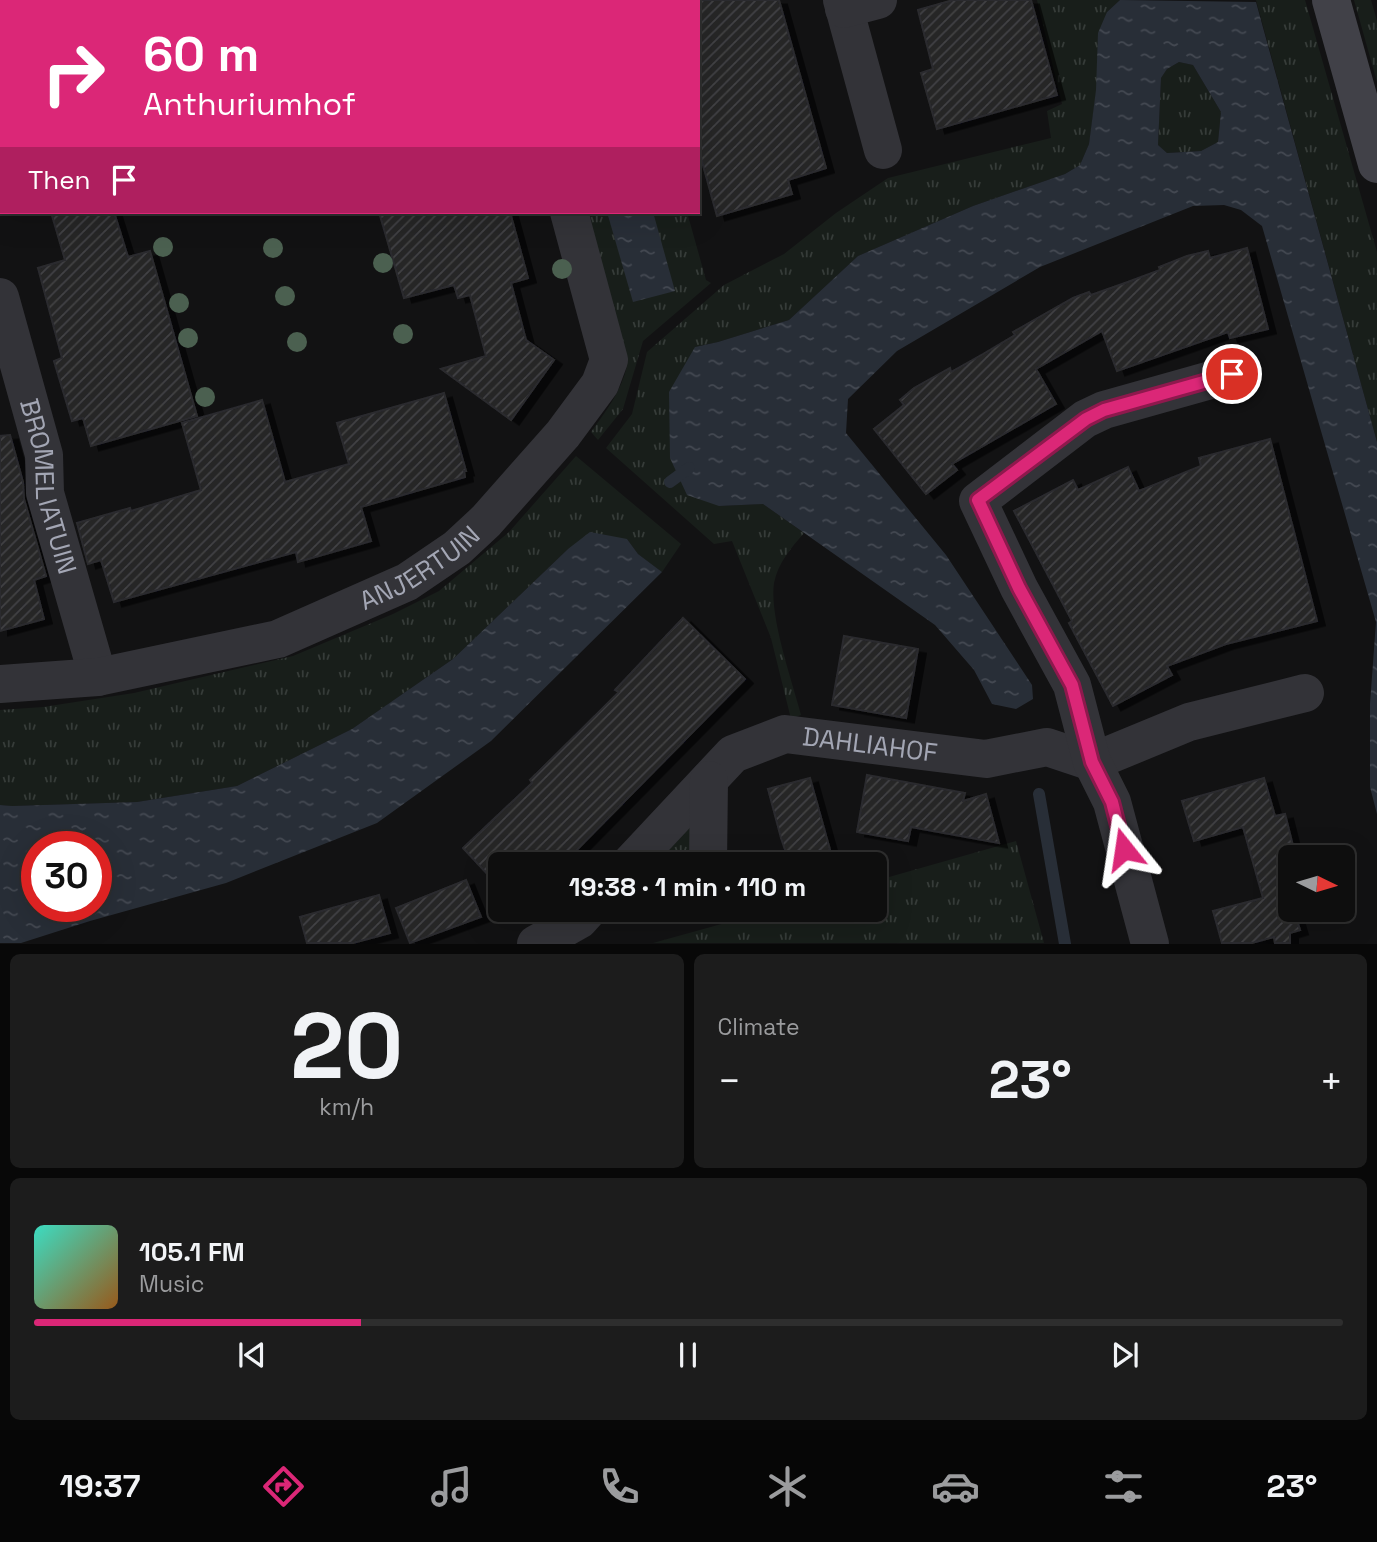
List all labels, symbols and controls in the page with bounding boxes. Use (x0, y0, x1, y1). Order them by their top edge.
text: 60 m (143, 23, 259, 85)
icon: right (28, 28, 119, 119)
text: Anthuriumhof (143, 84, 356, 124)
icon: arrive (105, 161, 143, 199)
text: Then (28, 163, 91, 197)
pin (1202, 344, 1262, 404)
icon: arrive (1213, 355, 1251, 393)
street label: BROMELIATUIN (12, 395, 84, 578)
street label: ANJERTUIN (354, 518, 487, 618)
street label: DAHLIAHOF (800, 719, 939, 770)
position arrow (1087, 812, 1161, 886)
speed limit sign: 30 (21, 831, 112, 922)
north arrow (1278, 845, 1354, 922)
map controls (1278, 845, 1355, 922)
text: 19:38 · 1 min · 110 m (569, 870, 806, 904)
text: 20 (290, 988, 403, 1105)
text: Climate (718, 1012, 800, 1042)
text: 23° (989, 1047, 1072, 1113)
text: − (718, 1057, 741, 1105)
text: + (1319, 1057, 1343, 1105)
text: km/h (319, 1092, 374, 1122)
text: 105.1 FM (139, 1235, 245, 1269)
text: Music (139, 1269, 204, 1299)
icon: previous (233, 1336, 271, 1374)
icon: pause (669, 1336, 707, 1374)
icon: next (1106, 1336, 1144, 1374)
icon: directions (259, 1462, 308, 1511)
icon: music (427, 1462, 476, 1511)
icon: phone (595, 1462, 644, 1511)
icon: climate (763, 1462, 812, 1511)
icon: car (931, 1462, 980, 1511)
icon: filters (1099, 1462, 1148, 1511)
text: 19:37 (59, 1466, 140, 1506)
text: 23° (1266, 1466, 1317, 1506)

